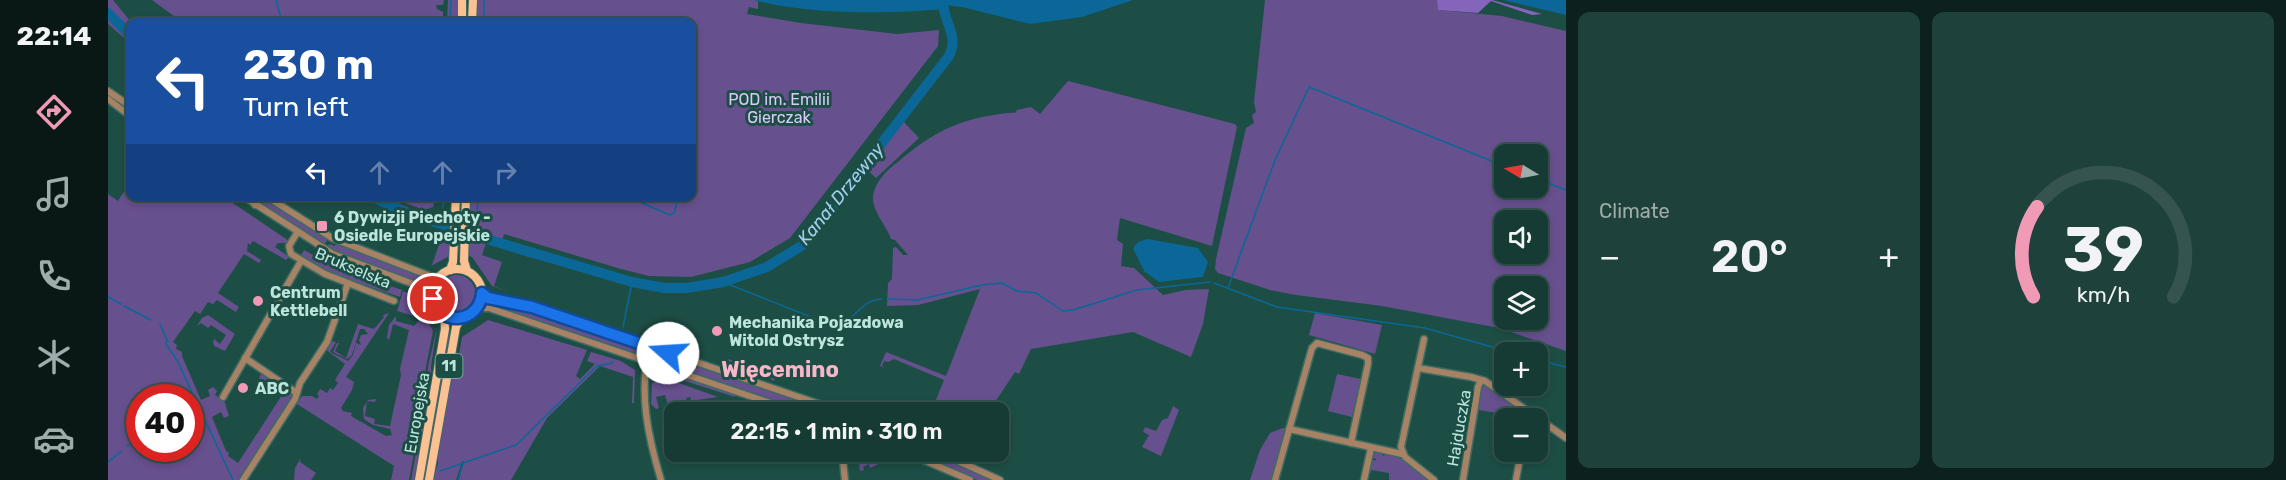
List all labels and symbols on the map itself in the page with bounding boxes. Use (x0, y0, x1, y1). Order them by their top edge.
park label: POD im. Emilii Gierczak (728, 90, 830, 127)
water label: Kanał Drzewny (793, 138, 890, 250)
north arrow (1494, 144, 1548, 198)
place label: 6 Dywizji Piechoty - Osiedle Europejskie (334, 208, 491, 245)
marker: 6 Dywizji Piechoty - Osiedle Europejskie (315, 219, 329, 233)
street label: Brukselska (312, 244, 394, 292)
pin (407, 273, 458, 324)
place label: Centrum Kettlebell (270, 283, 347, 320)
marker: Centrum Kettlebell (251, 294, 265, 308)
place label: Mechanika Pojazdowa Witold Ostrysz (729, 313, 904, 350)
position arrow (636, 321, 700, 385)
marker: Mechanika Pojazdowa Witold Ostrysz (710, 324, 724, 338)
road number: 11 (436, 354, 462, 378)
district label: Więcemino (721, 356, 839, 383)
street label: Europejska (401, 371, 433, 455)
place label: ABC (255, 379, 289, 398)
marker: ABC (236, 381, 250, 395)
speed limit sign: 40 (126, 384, 204, 462)
street label: Hajduczka (1443, 388, 1475, 468)

